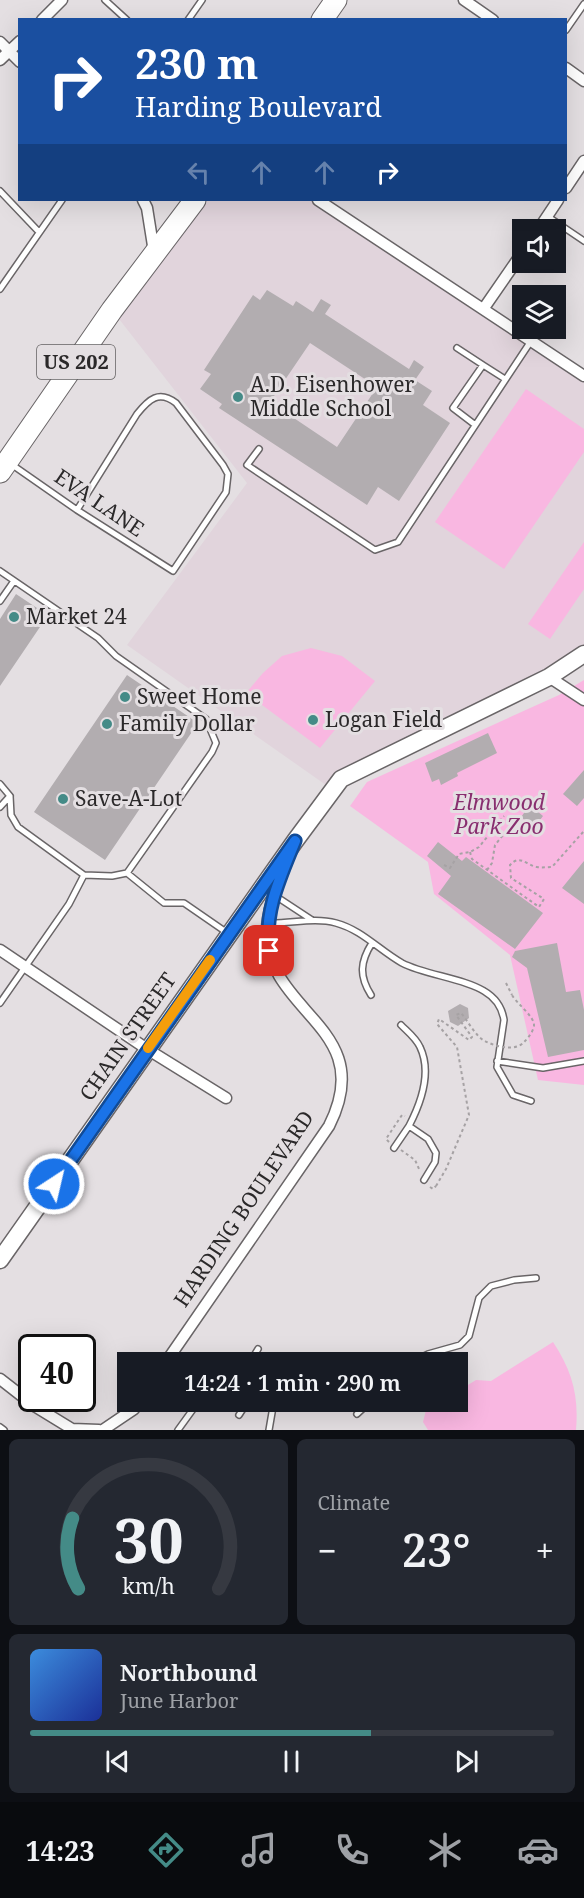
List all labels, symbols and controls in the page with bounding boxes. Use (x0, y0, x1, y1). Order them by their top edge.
text: 230 m (135, 34, 259, 91)
icon: right (36, 42, 114, 120)
text: Harding Boulevard (135, 88, 382, 125)
icon: left (182, 156, 215, 189)
icon: ahead (245, 156, 278, 189)
icon: ahead (308, 156, 341, 189)
icon: right (371, 156, 404, 189)
map controls (512, 219, 566, 339)
button: sound (512, 219, 566, 273)
button: layers (512, 285, 566, 339)
road number: US 202 (37, 345, 115, 379)
place label: A.D. Eisenhower Middle School (250, 370, 414, 422)
marker: A.D. Eisenhower Middle School (231, 390, 245, 404)
street label: EVA LANE (49, 462, 150, 542)
place label: Market 24 (26, 602, 127, 630)
marker: Market 24 (7, 610, 21, 624)
place label: Sweet Home (137, 682, 262, 710)
marker: Sweet Home (118, 690, 132, 704)
place label: Logan Field (325, 705, 442, 733)
place label: Family Dollar (119, 709, 255, 737)
marker: Logan Field (306, 713, 320, 727)
marker: Family Dollar (100, 717, 114, 731)
place label: Save-A-Lot (75, 784, 182, 812)
park label: Elmwood Park Zoo (452, 788, 546, 840)
marker: Save-A-Lot (56, 792, 70, 806)
pin (243, 925, 294, 976)
icon: arrive (252, 934, 285, 967)
street label: CHAIN STREET (73, 967, 182, 1106)
street label: HARDING BOULEVARD (167, 1105, 319, 1312)
position arrow (22, 1152, 86, 1216)
speed limit sign: 40 (18, 1334, 96, 1412)
text: 14:24 · 1 min · 290 m (184, 1367, 401, 1397)
text: Climate (318, 1489, 390, 1516)
text: 30 (113, 1496, 184, 1581)
text: 23° (402, 1519, 470, 1580)
text: − (318, 1528, 337, 1573)
text: + (536, 1528, 554, 1573)
text: km/h (122, 1571, 175, 1600)
text: Northbound (120, 1657, 257, 1687)
text: June Harbor (120, 1687, 238, 1714)
icon: previous (101, 1745, 134, 1778)
icon: pause (275, 1745, 308, 1778)
icon: next (450, 1745, 483, 1778)
icon: directions (145, 1829, 187, 1871)
icon: music (238, 1829, 280, 1871)
icon: phone (331, 1829, 373, 1871)
icon: climate (424, 1829, 466, 1871)
icon: car (517, 1829, 559, 1871)
text: 14:23 (25, 1832, 95, 1869)

